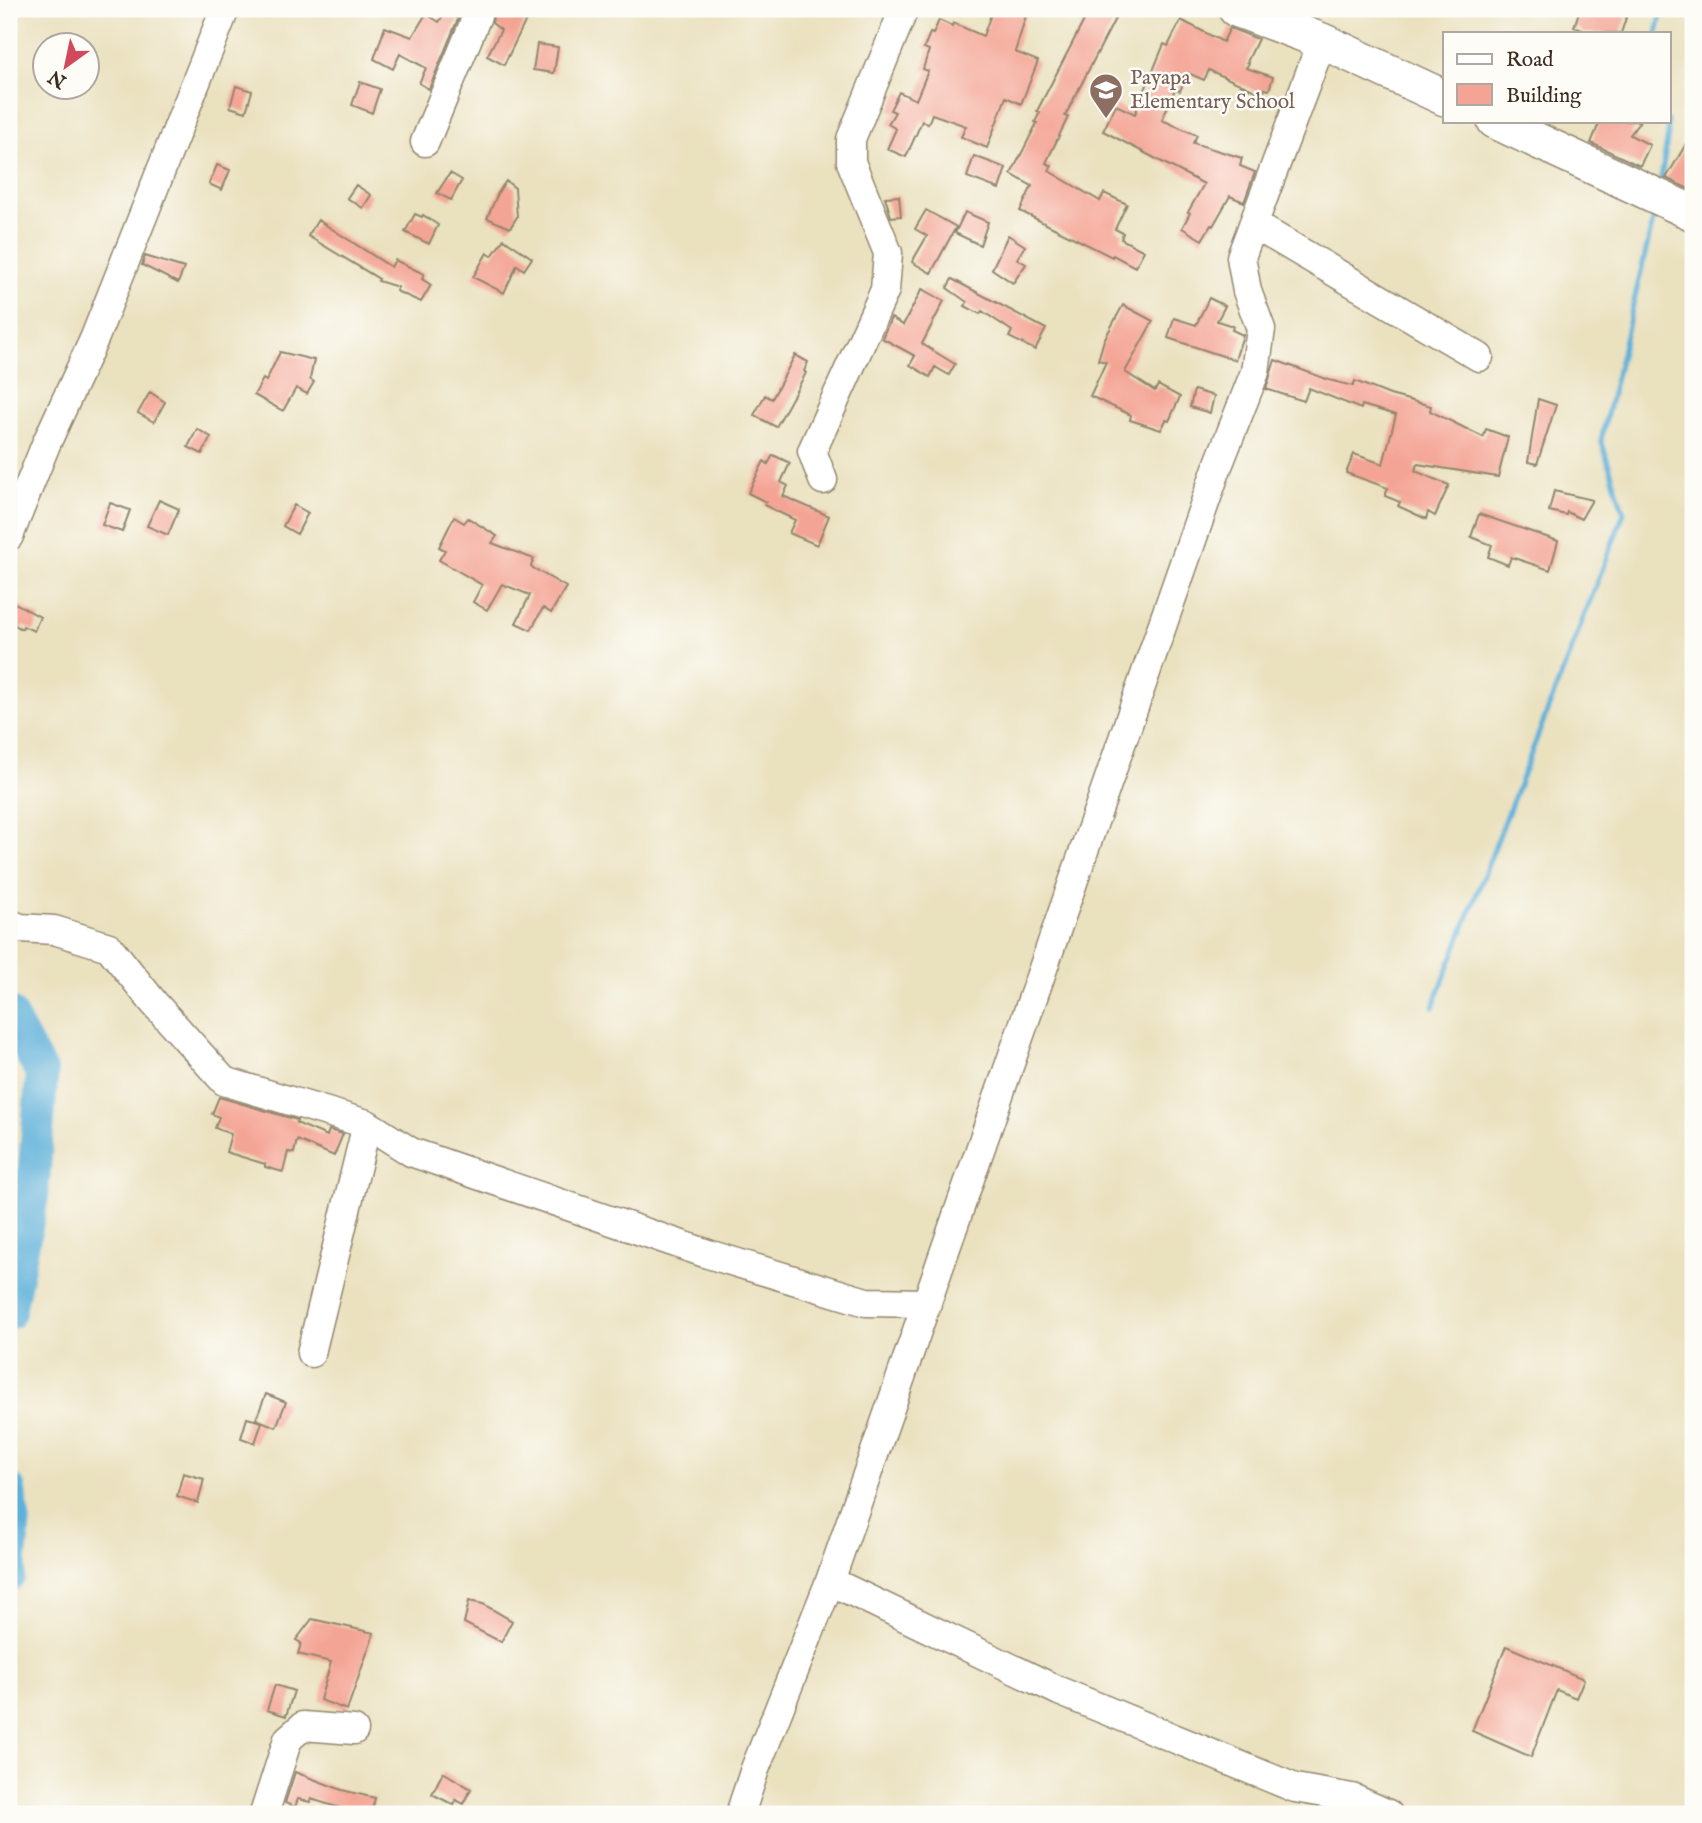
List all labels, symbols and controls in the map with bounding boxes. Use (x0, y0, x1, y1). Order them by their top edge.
north arrow (32, 32, 102, 102)
legend (1443, 32, 1670, 122)
text: Road (1506, 47, 1554, 74)
text: N (44, 64, 72, 94)
place label: Payapa Elementary School (1130, 65, 1295, 116)
school or university icon: Payapa Elementary School (1087, 71, 1125, 120)
text: Building (1506, 83, 1582, 110)

